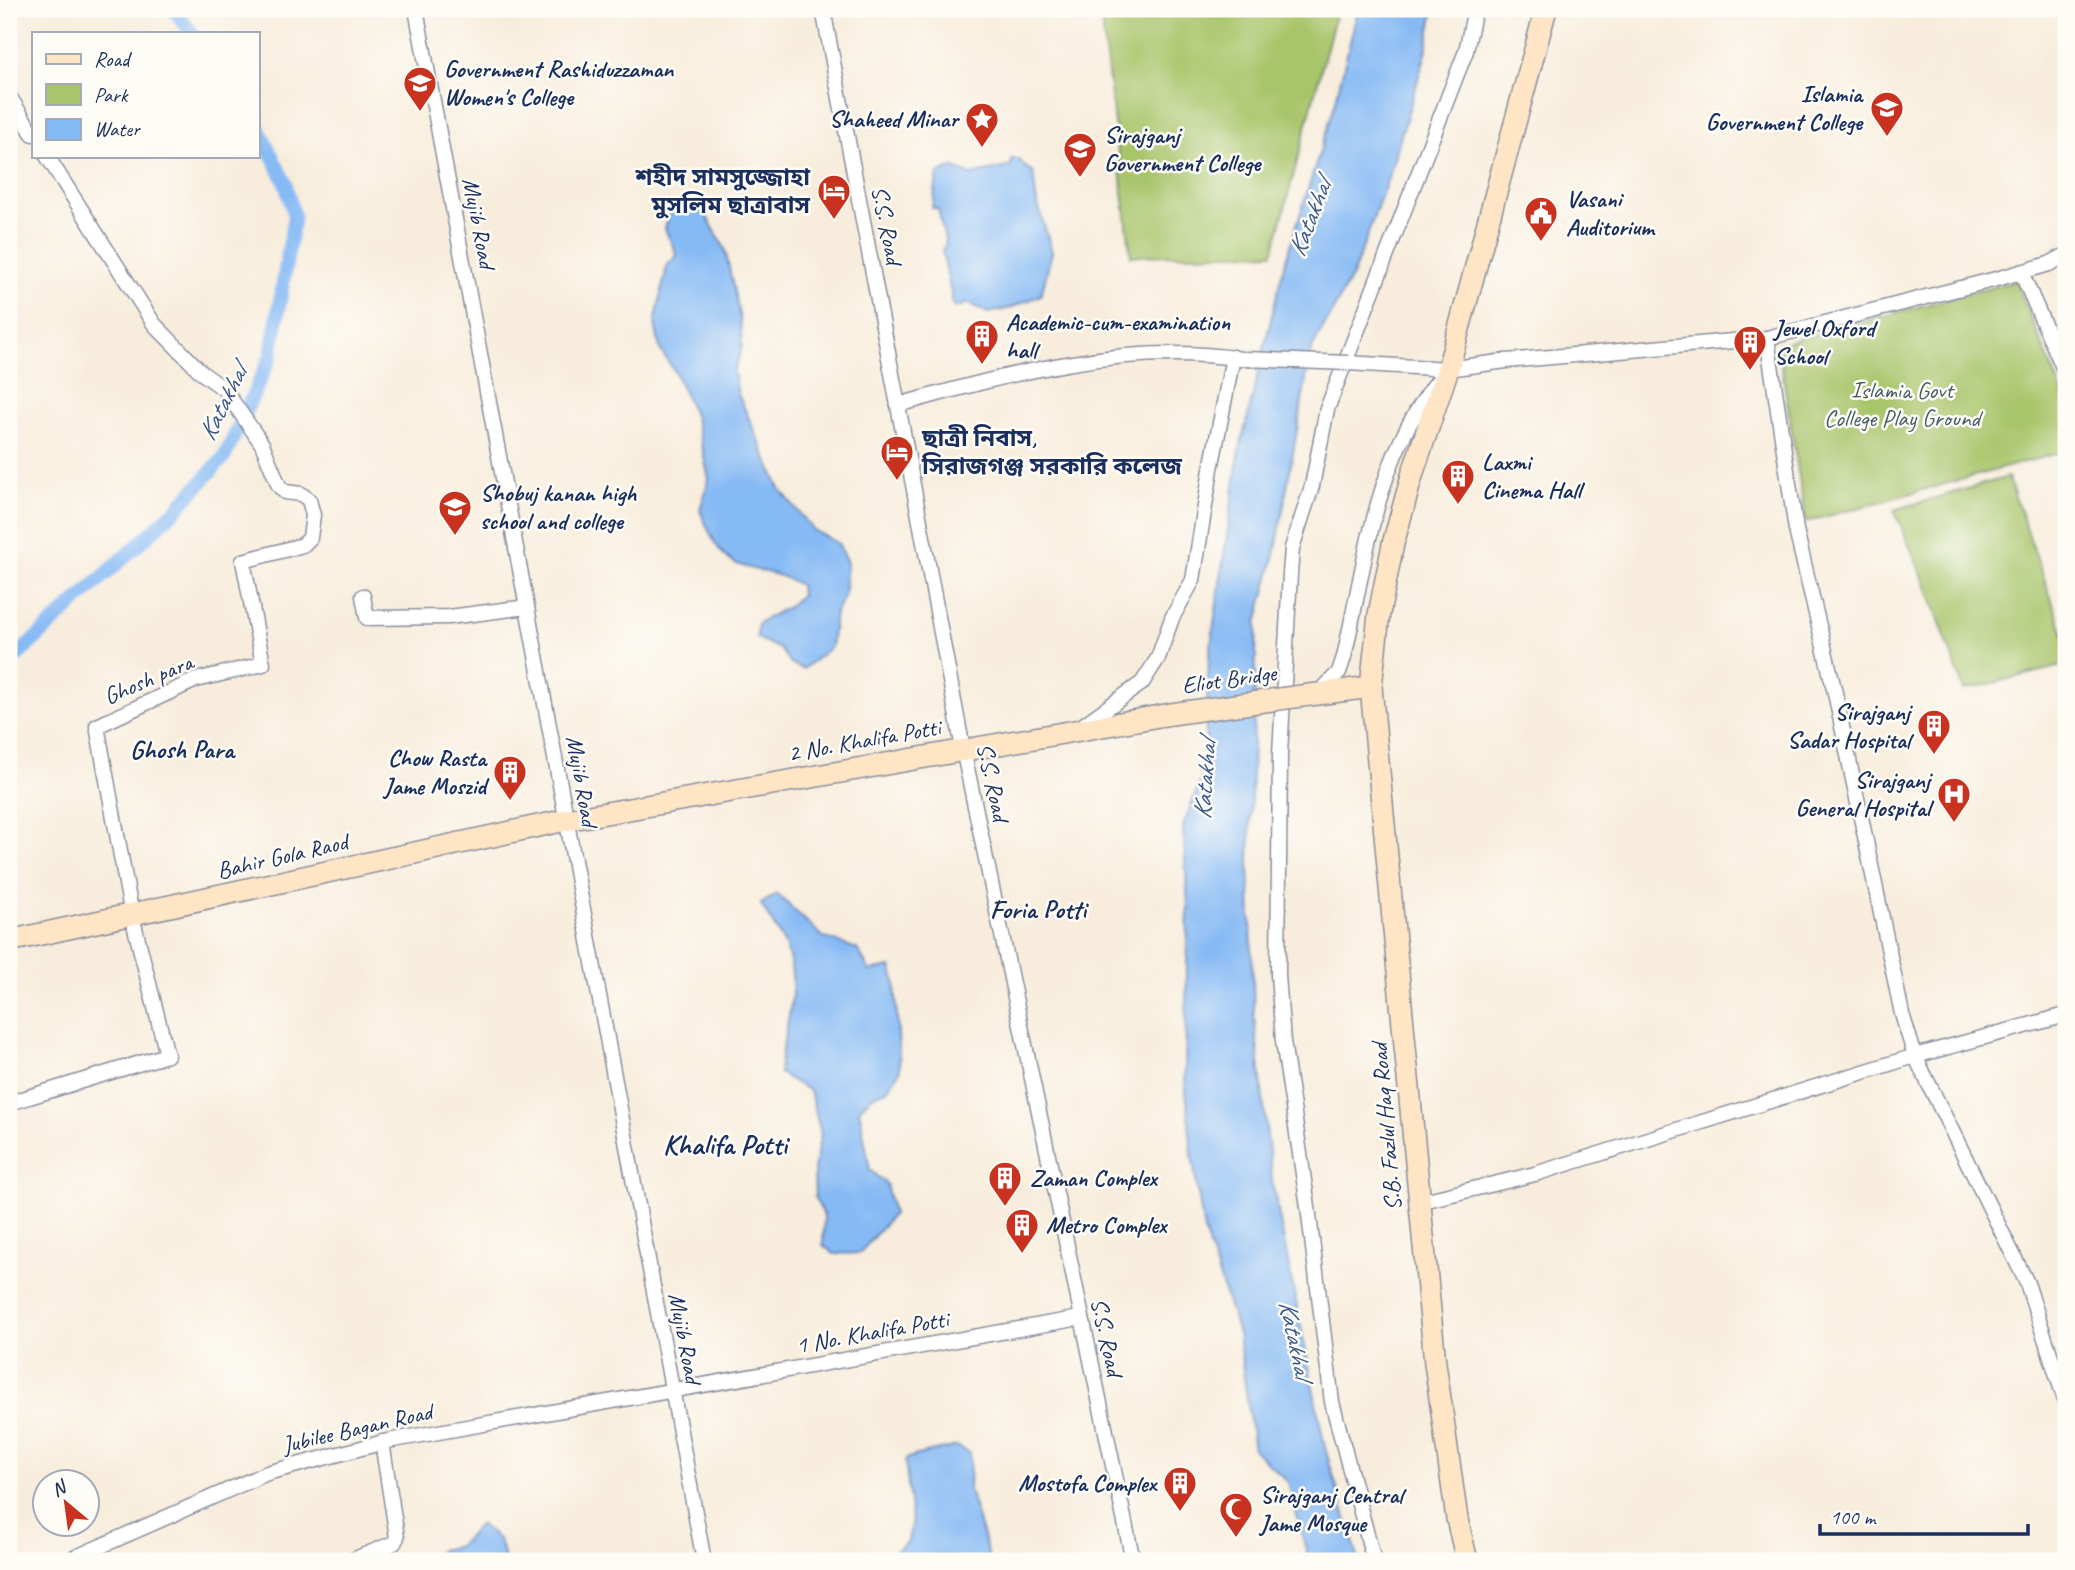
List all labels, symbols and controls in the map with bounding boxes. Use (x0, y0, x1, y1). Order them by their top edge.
legend (32, 32, 259, 158)
text: Road (94, 46, 133, 72)
place label: Government Rashiduzzaman Women's College (444, 54, 674, 112)
school or university icon: Government Rashiduzzaman Women's College (401, 64, 439, 113)
place label: Islamia Government College (1706, 79, 1864, 137)
text: Park (94, 82, 129, 108)
school or university icon: Islamia Government College (1868, 89, 1906, 138)
place icon: Shaheed Minar (963, 100, 1001, 149)
place label: Shaheed Minar (829, 104, 960, 134)
text: Water (94, 116, 141, 142)
place label: Sirajganj Government College (1104, 120, 1262, 178)
school or university icon: Sirajganj Government College (1061, 130, 1099, 179)
place label: শহীদ সামসুজ্জোহা মুসলিম ছাত্রাবাস (634, 162, 811, 220)
water label: Katakhal (1280, 168, 1342, 261)
hotel icon: শহীদ সামসুজ্জোহা মুসলিম ছাত্রাবাস (815, 172, 853, 221)
street label: Mujib Road (456, 175, 503, 274)
street label: S.S. Road (865, 183, 910, 270)
place label: Vasani Auditorium (1566, 184, 1656, 242)
public building icon: Vasani Auditorium (1522, 194, 1560, 243)
place label: Academic-cum-examination hall (1006, 307, 1231, 365)
place label: Jewel Oxford School (1772, 313, 1879, 371)
building icon: Academic-cum-examination hall (963, 317, 1001, 366)
building icon: Jewel Oxford School (1731, 323, 1769, 372)
water label: Katakhal (190, 353, 258, 446)
park label: Islamia Govt College Play Ground (1824, 375, 1984, 433)
place label: ছাত্রী নিবাস, সিরাজগঞ্জ সরকারি কলেজ (921, 423, 1182, 481)
hotel icon: ছাত্রী নিবাস, সিরাজগঞ্জ সরকারি কলেজ (878, 433, 916, 482)
place label: Laxmi Cinema Hall (1482, 447, 1585, 505)
building icon: Laxmi Cinema Hall (1439, 457, 1477, 506)
place label: Shobuj kanan high school and college (480, 478, 637, 536)
school or university icon: Shobuj kanan high school and college (436, 488, 474, 537)
street label: Ghosh para (99, 646, 199, 711)
street label: Eliot Bridge (1180, 657, 1280, 700)
place label: Sirajganj Sadar Hospital (1787, 697, 1915, 755)
building icon: Sirajganj Sadar Hospital (1915, 707, 1953, 756)
street label: 2 No. Khalifa Potti (785, 711, 945, 768)
water label: Katakhal (1185, 731, 1224, 820)
district label: Ghosh Para (130, 733, 236, 766)
street label: Mujib Road (559, 733, 605, 832)
street label: S.S. Road (970, 740, 1017, 827)
place label: Chow Rasta Jame Moszid (382, 743, 490, 801)
building icon: Chow Rasta Jame Moszid (491, 753, 529, 802)
place label: Sirajganj General Hospital (1795, 765, 1935, 823)
hospital icon: Sirajganj General Hospital (1935, 775, 1973, 824)
street label: Bahir Gola Raod (214, 826, 354, 886)
district label: Foria Potti (990, 893, 1089, 926)
street label: S.B. Fazlul Haq Road (1363, 1038, 1408, 1212)
district label: Khalifa Potti (663, 1127, 791, 1162)
building icon: Zaman Complex (986, 1159, 1024, 1208)
place label: Zaman Complex (1030, 1163, 1160, 1193)
building icon: Metro Complex (1003, 1206, 1041, 1255)
place label: Metro Complex (1046, 1210, 1169, 1240)
street label: Mujib Road (662, 1290, 709, 1389)
street label: S.S. Road (1084, 1295, 1131, 1382)
water label: Katakhal (1271, 1297, 1322, 1389)
street label: 1 No. Khalifa Potti (793, 1303, 953, 1360)
street label: Jubilee Bagan Road (278, 1395, 438, 1460)
building icon: Mostofa Complex (1161, 1464, 1199, 1513)
north arrow (32, 1468, 102, 1538)
place label: Mostofa Complex (1018, 1468, 1158, 1498)
text: N (47, 1474, 72, 1502)
place label: Sirajganj Central Jame Mosque (1258, 1480, 1407, 1538)
mosque icon: Sirajganj Central Jame Mosque (1217, 1490, 1255, 1539)
scale bar (1820, 1493, 2028, 1537)
text: 100 m (1830, 1504, 1877, 1530)

